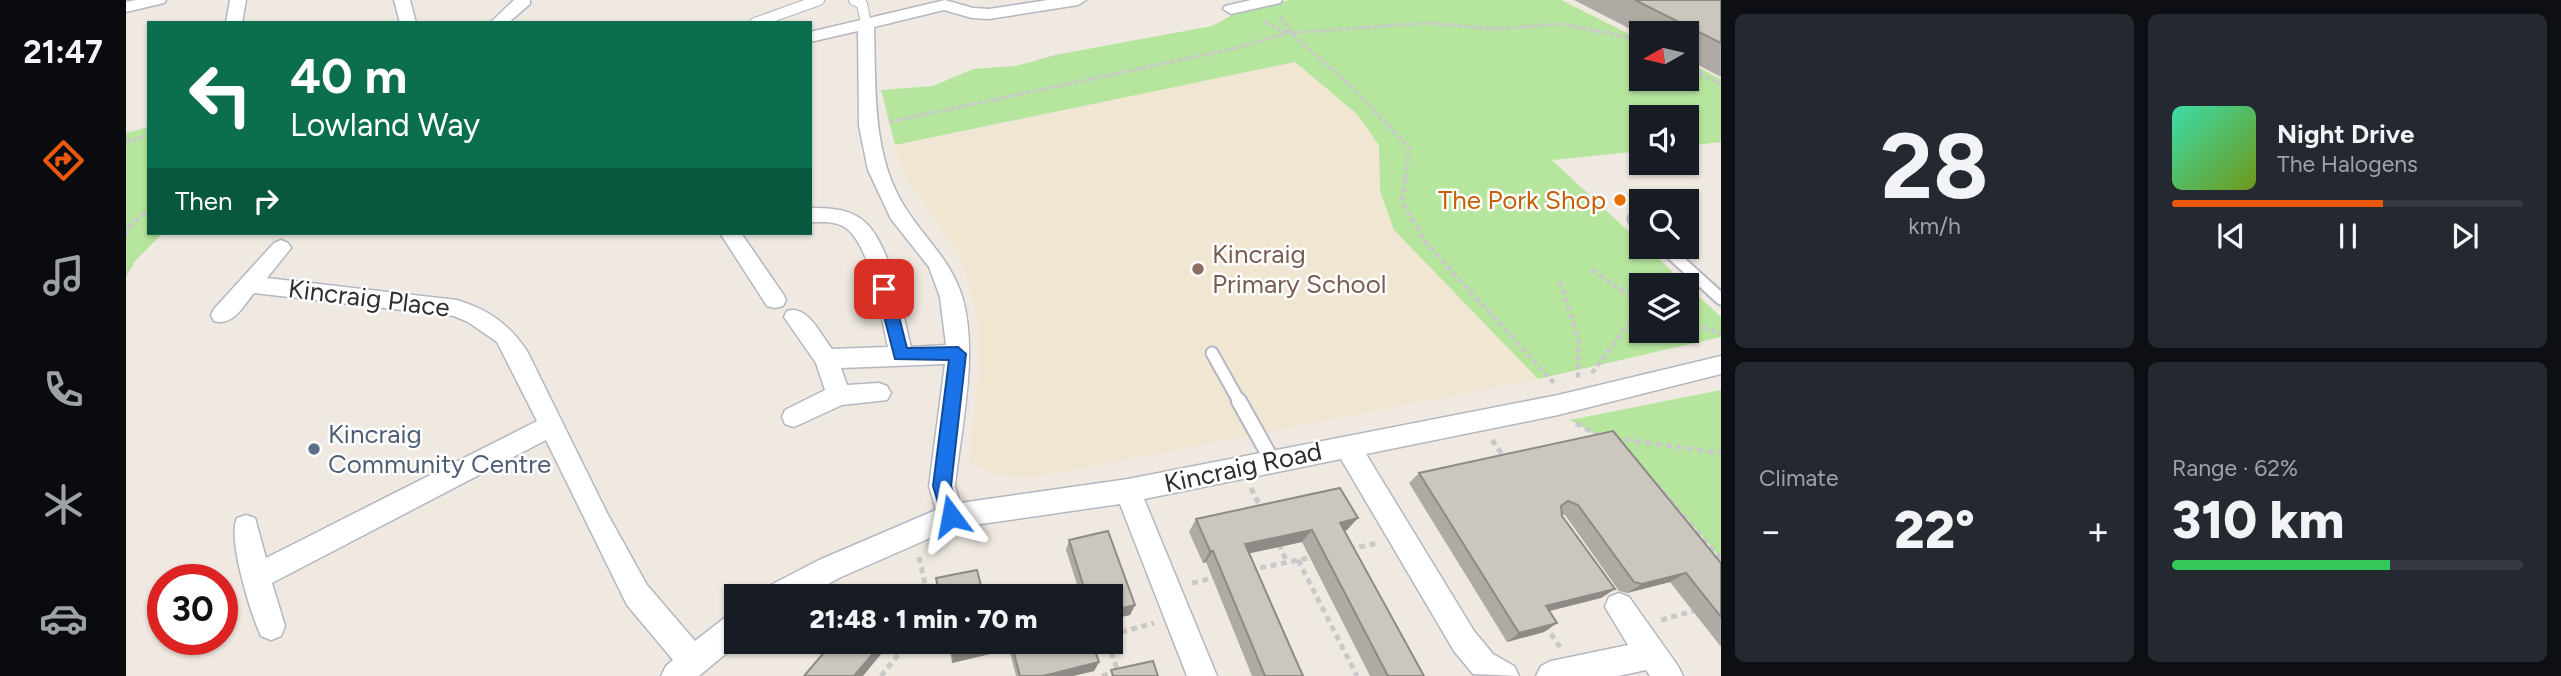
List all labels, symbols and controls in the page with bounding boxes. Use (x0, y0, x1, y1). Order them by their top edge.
north arrow (1629, 21, 1699, 91)
map controls (1629, 21, 1699, 343)
text: 21:47 (23, 33, 103, 71)
text: 40 m (290, 46, 407, 105)
icon: left (175, 49, 266, 140)
button: sound (1629, 105, 1699, 175)
text: Lowland Way (290, 106, 480, 144)
text: 28 (1880, 112, 1989, 221)
text: Night Drive (2277, 118, 2414, 150)
icon: directions (39, 136, 88, 185)
text: The Halogens (2277, 150, 2418, 178)
icon: right (247, 182, 285, 220)
place label: The Pork Shop (1438, 184, 1606, 216)
text: Then (175, 185, 233, 217)
button: search (1629, 189, 1699, 259)
marker: The Pork Shop (1612, 192, 1628, 208)
text: km/h (1908, 212, 1961, 240)
icon: previous (2212, 217, 2250, 255)
icon: pause (2329, 217, 2367, 255)
icon: next (2446, 217, 2484, 255)
place label: Kincraig Primary School (1212, 238, 1386, 300)
icon: music (39, 251, 88, 300)
pin (854, 259, 914, 319)
marker: Kincraig Primary School (1190, 261, 1206, 277)
icon: arrive (865, 270, 903, 308)
street label: Kincraig Place (286, 272, 452, 324)
button: layers (1629, 273, 1699, 343)
icon: phone (39, 365, 88, 414)
place label: Kincraig Community Centre (328, 418, 551, 480)
street label: Kincraig Road (1161, 435, 1325, 499)
marker: Kincraig Community Centre (306, 441, 322, 457)
text: Range · 62% (2172, 454, 2298, 482)
text: Climate (1759, 464, 1838, 492)
position arrow (914, 479, 988, 553)
icon: climate (39, 480, 88, 529)
text: 310 km (2172, 489, 2344, 551)
text: 22° (1894, 499, 1975, 561)
text: − (1759, 508, 1783, 554)
text: + (2086, 508, 2110, 554)
speed limit sign: 30 (147, 564, 238, 655)
icon: car (39, 594, 88, 643)
text: 21:48 · 1 min · 70 m (809, 603, 1038, 635)

